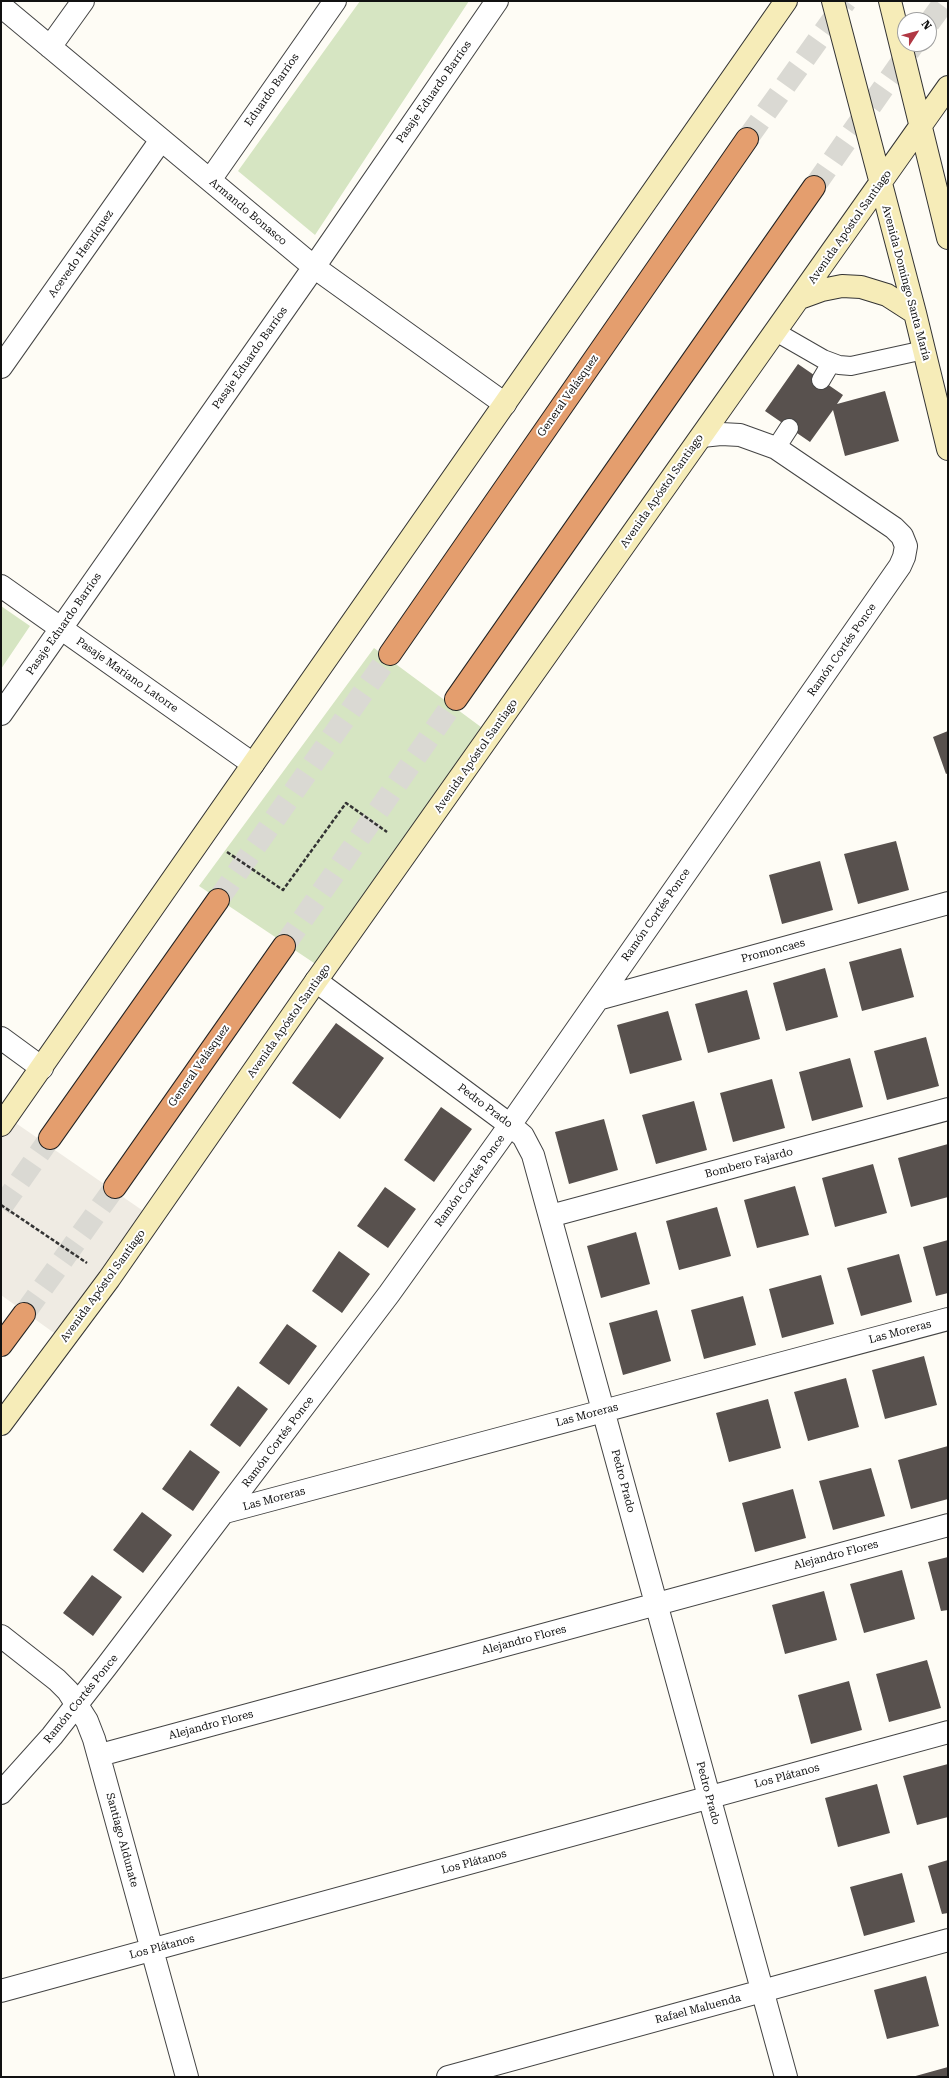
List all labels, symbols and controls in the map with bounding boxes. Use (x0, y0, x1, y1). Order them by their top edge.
north arrow (897, 12, 937, 52)
text: N (919, 18, 934, 32)
street label: Pasaje Eduardo Barrios (394, 38, 474, 146)
street label: Eduardo Barrios (242, 51, 302, 129)
street label: Avenida Apóstol Santiago (806, 168, 894, 286)
street label: Armando Bonasco (207, 176, 289, 248)
street label: Avenida Domingo Santa María (879, 204, 933, 362)
street label: Acevedo Henríquez (46, 208, 116, 300)
street label: Pasaje Eduardo Barrios (210, 304, 290, 412)
street label: General Velásquez (535, 352, 601, 440)
street label: Avenida Apóstol Santiago (618, 432, 706, 550)
street label: Pasaje Eduardo Barrios (24, 570, 104, 678)
street label: Ramón Cortés Ponce (805, 601, 879, 699)
street label: Pasaje Mariano Latorre (73, 635, 181, 715)
street label: Avenida Apóstol Santiago (432, 697, 520, 815)
street label: Ramón Cortés Ponce (619, 866, 693, 964)
street label: Promoncaes (740, 936, 806, 966)
street label: Avenida Apóstol Santiago (245, 962, 333, 1080)
street label: General Velásquez (166, 1022, 232, 1110)
street label: Pedro Prado (455, 1081, 515, 1131)
street label: Ramón Cortés Ponce (432, 1132, 508, 1230)
street label: Bombero Fajardo (704, 1145, 794, 1181)
street label: Avenida Apóstol Santiago (58, 1227, 148, 1345)
street label: Las Moreras (867, 1317, 933, 1347)
street label: Ramón Cortés Ponce (239, 1394, 317, 1490)
street label: Las Moreras (554, 1400, 620, 1430)
street label: Pedro Prado (608, 1448, 638, 1514)
street label: Las Moreras (241, 1484, 307, 1514)
street label: Alejandro Flores (792, 1537, 880, 1573)
street label: Alejandro Flores (480, 1622, 568, 1658)
street label: Ramón Cortés Ponce (41, 1652, 121, 1746)
street label: Alejandro Flores (167, 1707, 255, 1743)
street label: Pedro Prado (693, 1760, 723, 1826)
street label: Los Plátanos (753, 1761, 821, 1791)
street label: Santiago Aldunate (103, 1791, 141, 1889)
street label: Los Plátanos (440, 1847, 508, 1877)
street label: Los Plátanos (128, 1932, 196, 1962)
street label: Rafael Maluenda (654, 1991, 742, 2027)

